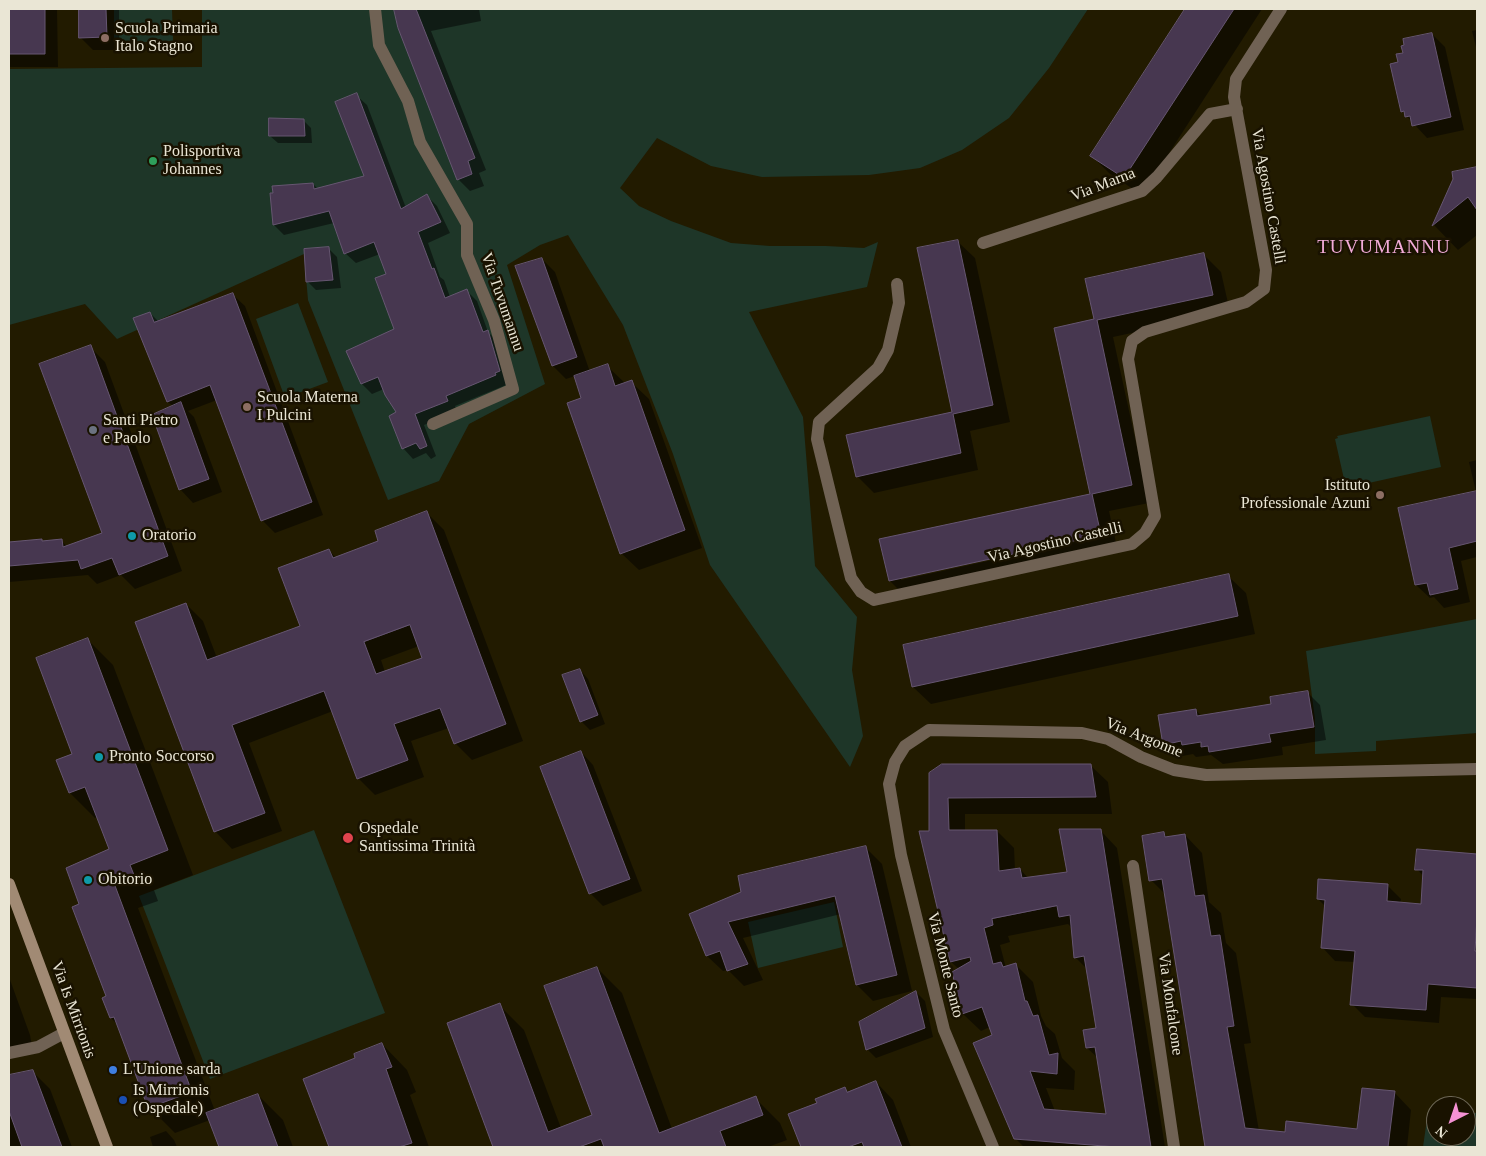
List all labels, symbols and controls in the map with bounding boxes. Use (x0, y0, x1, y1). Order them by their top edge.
place label: Scuola Primaria Italo Stagno (115, 19, 218, 57)
marker: Scuola Primaria Italo Stagno (99, 32, 111, 44)
street label: Via Agostino Castelli (1247, 127, 1289, 265)
place label: Polisportiva Johannes (163, 142, 240, 180)
marker: Polisportiva Johannes (147, 155, 159, 167)
street label: Via Marna (1068, 164, 1138, 206)
district label: TUVUMANNU (1316, 237, 1452, 259)
street label: Via Tuvumannu (476, 250, 528, 354)
place label: Scuola Materna I Pulcini (257, 388, 358, 426)
marker: Scuola Materna I Pulcini (241, 401, 253, 413)
place label: Santi Pietro e Paolo (103, 411, 178, 449)
marker: Santi Pietro e Paolo (87, 424, 99, 436)
place label: Istituto Professionale Azuni (1241, 476, 1370, 514)
marker: Istituto Professionale Azuni (1374, 489, 1386, 501)
street label: Via Agostino Castelli (986, 518, 1124, 568)
place label: Oratorio (142, 526, 196, 546)
marker: Oratorio (126, 530, 138, 542)
street label: Via Argonne (1102, 714, 1186, 762)
place label: Pronto Soccorso (109, 747, 214, 767)
marker: Pronto Soccorso (93, 751, 105, 763)
place label: Ospedale Santissima Trinità (359, 819, 475, 857)
marker: Ospedale Santissima Trinità (341, 831, 355, 845)
place label: Obitorio (98, 870, 152, 890)
marker: Obitorio (82, 874, 94, 886)
street label: Via Monte Santo (923, 910, 967, 1020)
street label: Via Monfalcone (1153, 951, 1187, 1057)
street label: Via Is Mirrionis (47, 959, 99, 1061)
place label: L'Unione sarda (123, 1060, 221, 1080)
marker: L'Unione sarda (107, 1064, 119, 1076)
place label: Is Mirrionis (Ospedale) (133, 1081, 209, 1119)
marker: Is Mirrionis (Ospedale) (117, 1094, 129, 1106)
north arrow (1426, 1096, 1476, 1146)
text: N (1433, 1123, 1450, 1141)

